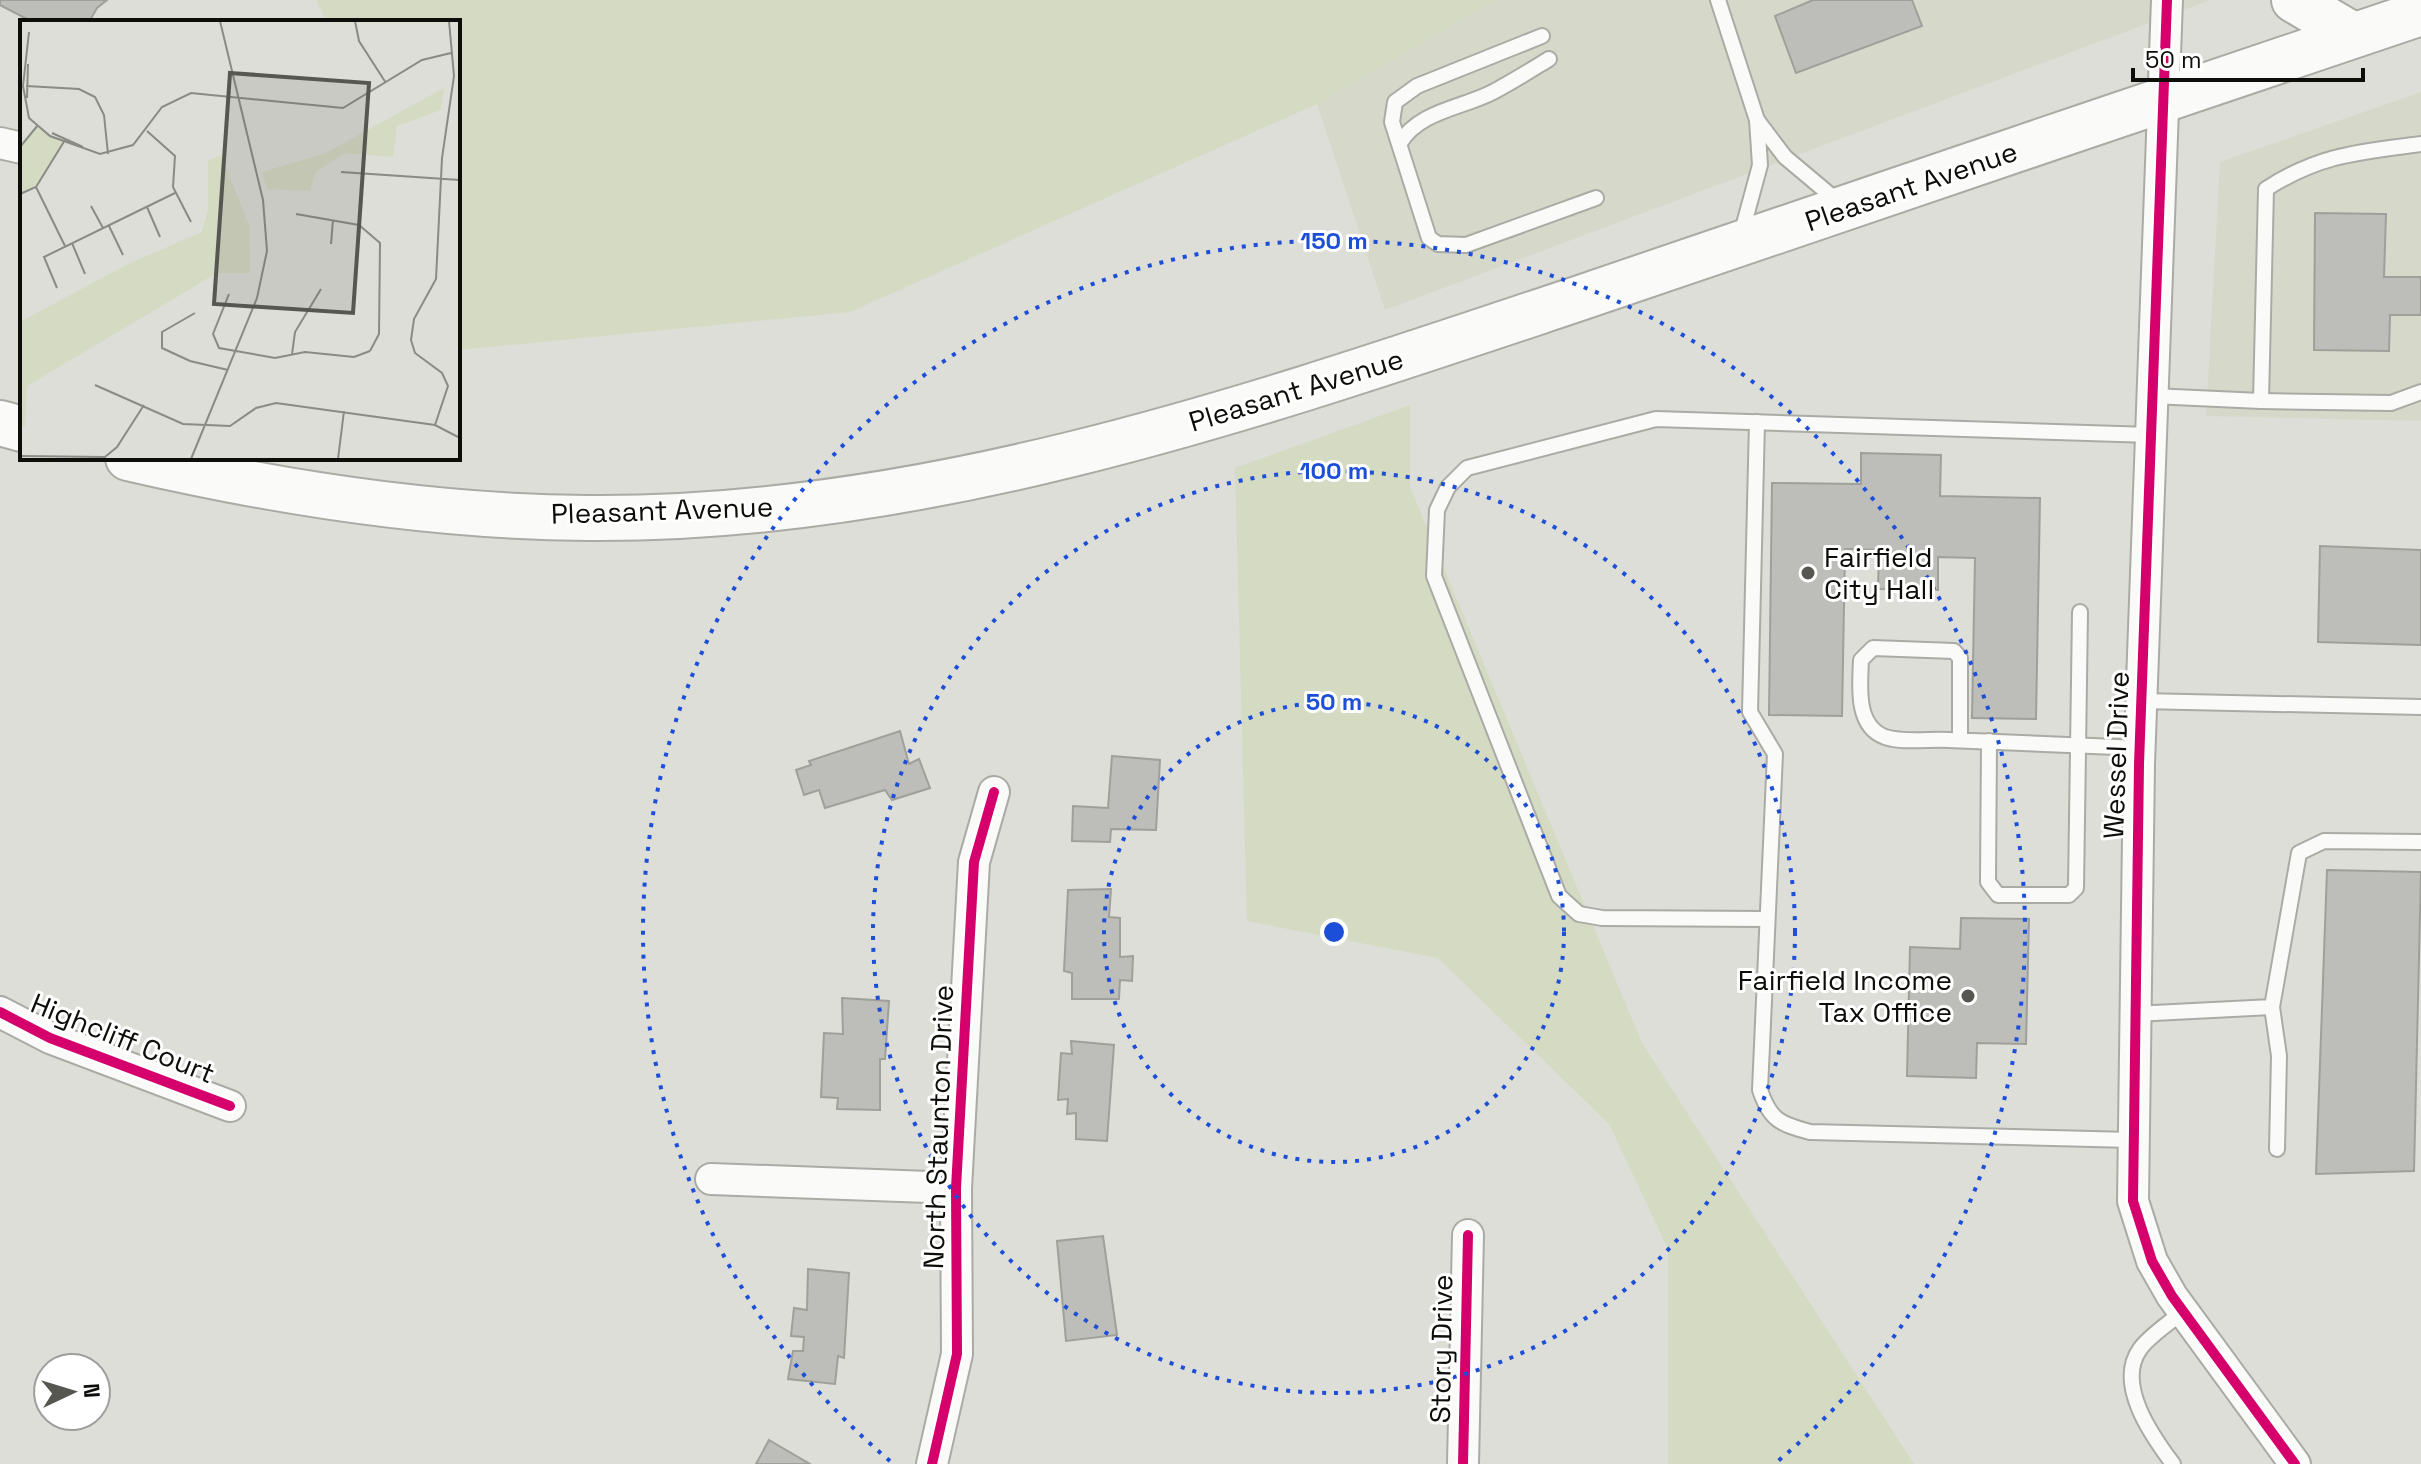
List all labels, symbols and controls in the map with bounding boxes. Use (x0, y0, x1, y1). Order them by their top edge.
inset map (20, 20, 460, 460)
scale bar (2133, 32, 2363, 82)
text: 50 m (2145, 44, 2202, 75)
street label: Pleasant Avenue (1800, 133, 2022, 239)
text: 150 m (1300, 225, 1368, 256)
street label: Pleasant Avenue (1184, 340, 1408, 440)
text: 100 m (1300, 455, 1368, 486)
street label: Pleasant Avenue (550, 488, 774, 532)
place label: Fairfield City Hall (1824, 539, 1934, 607)
marker: Fairfield City Hall (1799, 564, 1817, 582)
street label: Wessel Drive (2095, 670, 2137, 840)
text: 50 m (1306, 686, 1362, 717)
centre of rings (1320, 918, 1348, 946)
place label: Fairfield Income Tax Office (1738, 962, 1952, 1030)
street label: North Staunton Drive (915, 984, 961, 1270)
street label: Highcliff Court (26, 985, 220, 1091)
marker: Fairfield Income Tax Office (1959, 987, 1977, 1005)
street label: Story Drive (1422, 1274, 1460, 1424)
north arrow (32, 1352, 112, 1432)
text: N (77, 1382, 106, 1399)

